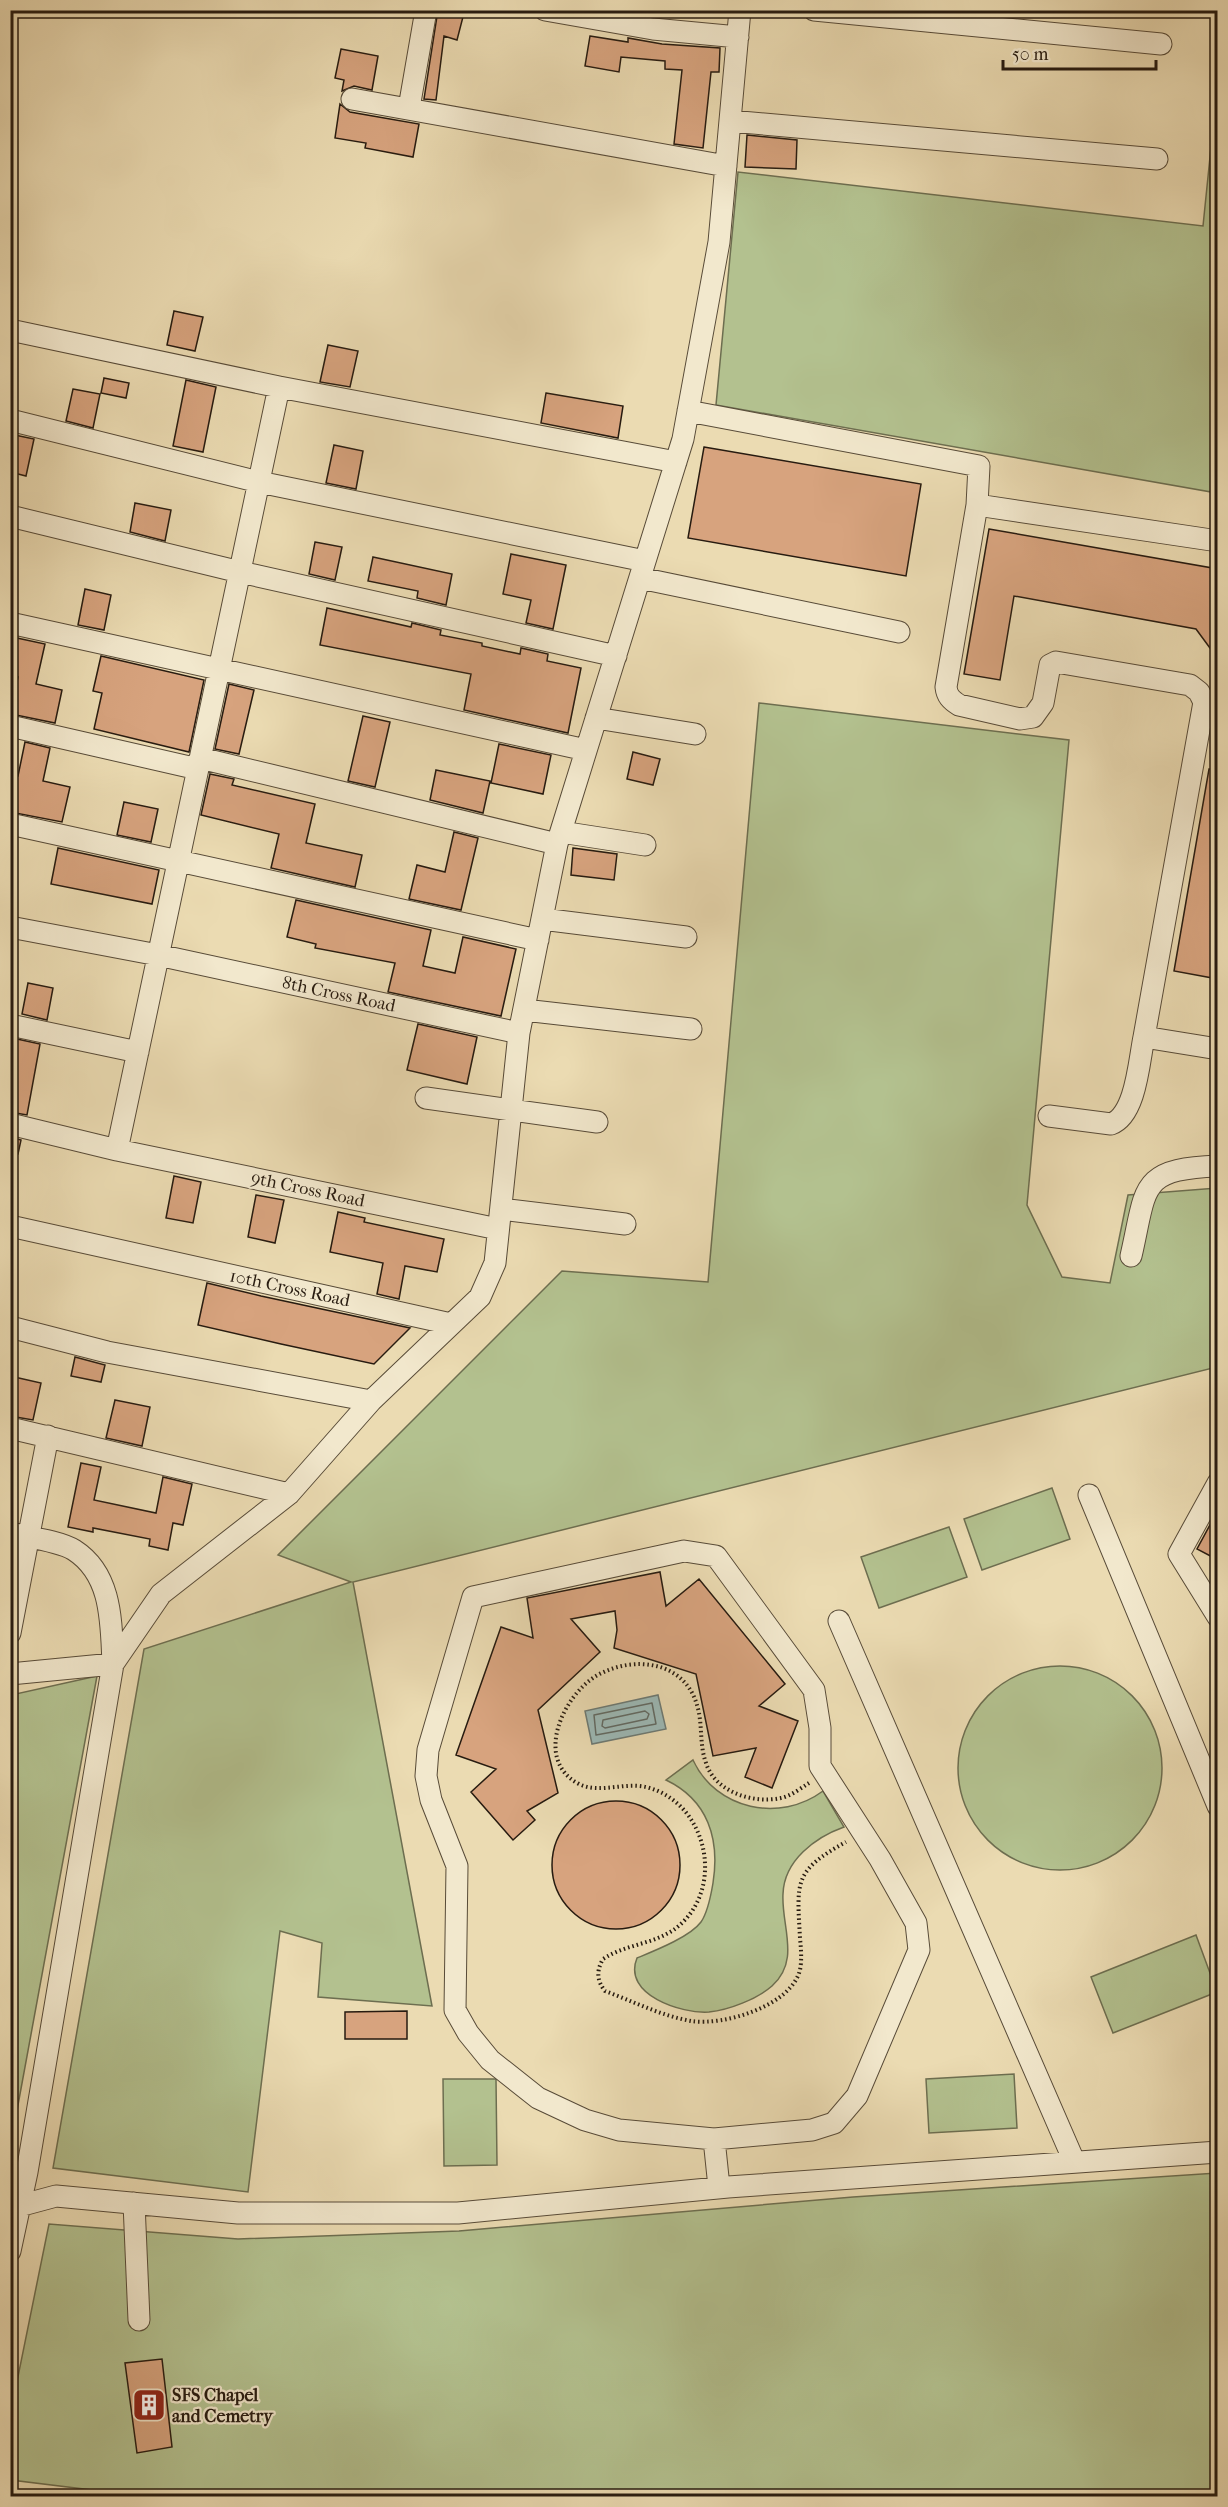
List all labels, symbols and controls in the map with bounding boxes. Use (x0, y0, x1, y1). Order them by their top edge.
scale bar (1003, 33, 1156, 71)
text: 50 m (1012, 44, 1049, 65)
street label: 8th Cross Road (280, 972, 398, 1017)
street label: 9th Cross Road (249, 1167, 367, 1212)
street label: 10th Cross Road (228, 1265, 352, 1312)
place label: SFS Chapel and Cemetry (172, 2385, 274, 2427)
building icon: SFS Chapel and Cemetry (131, 2387, 167, 2423)

